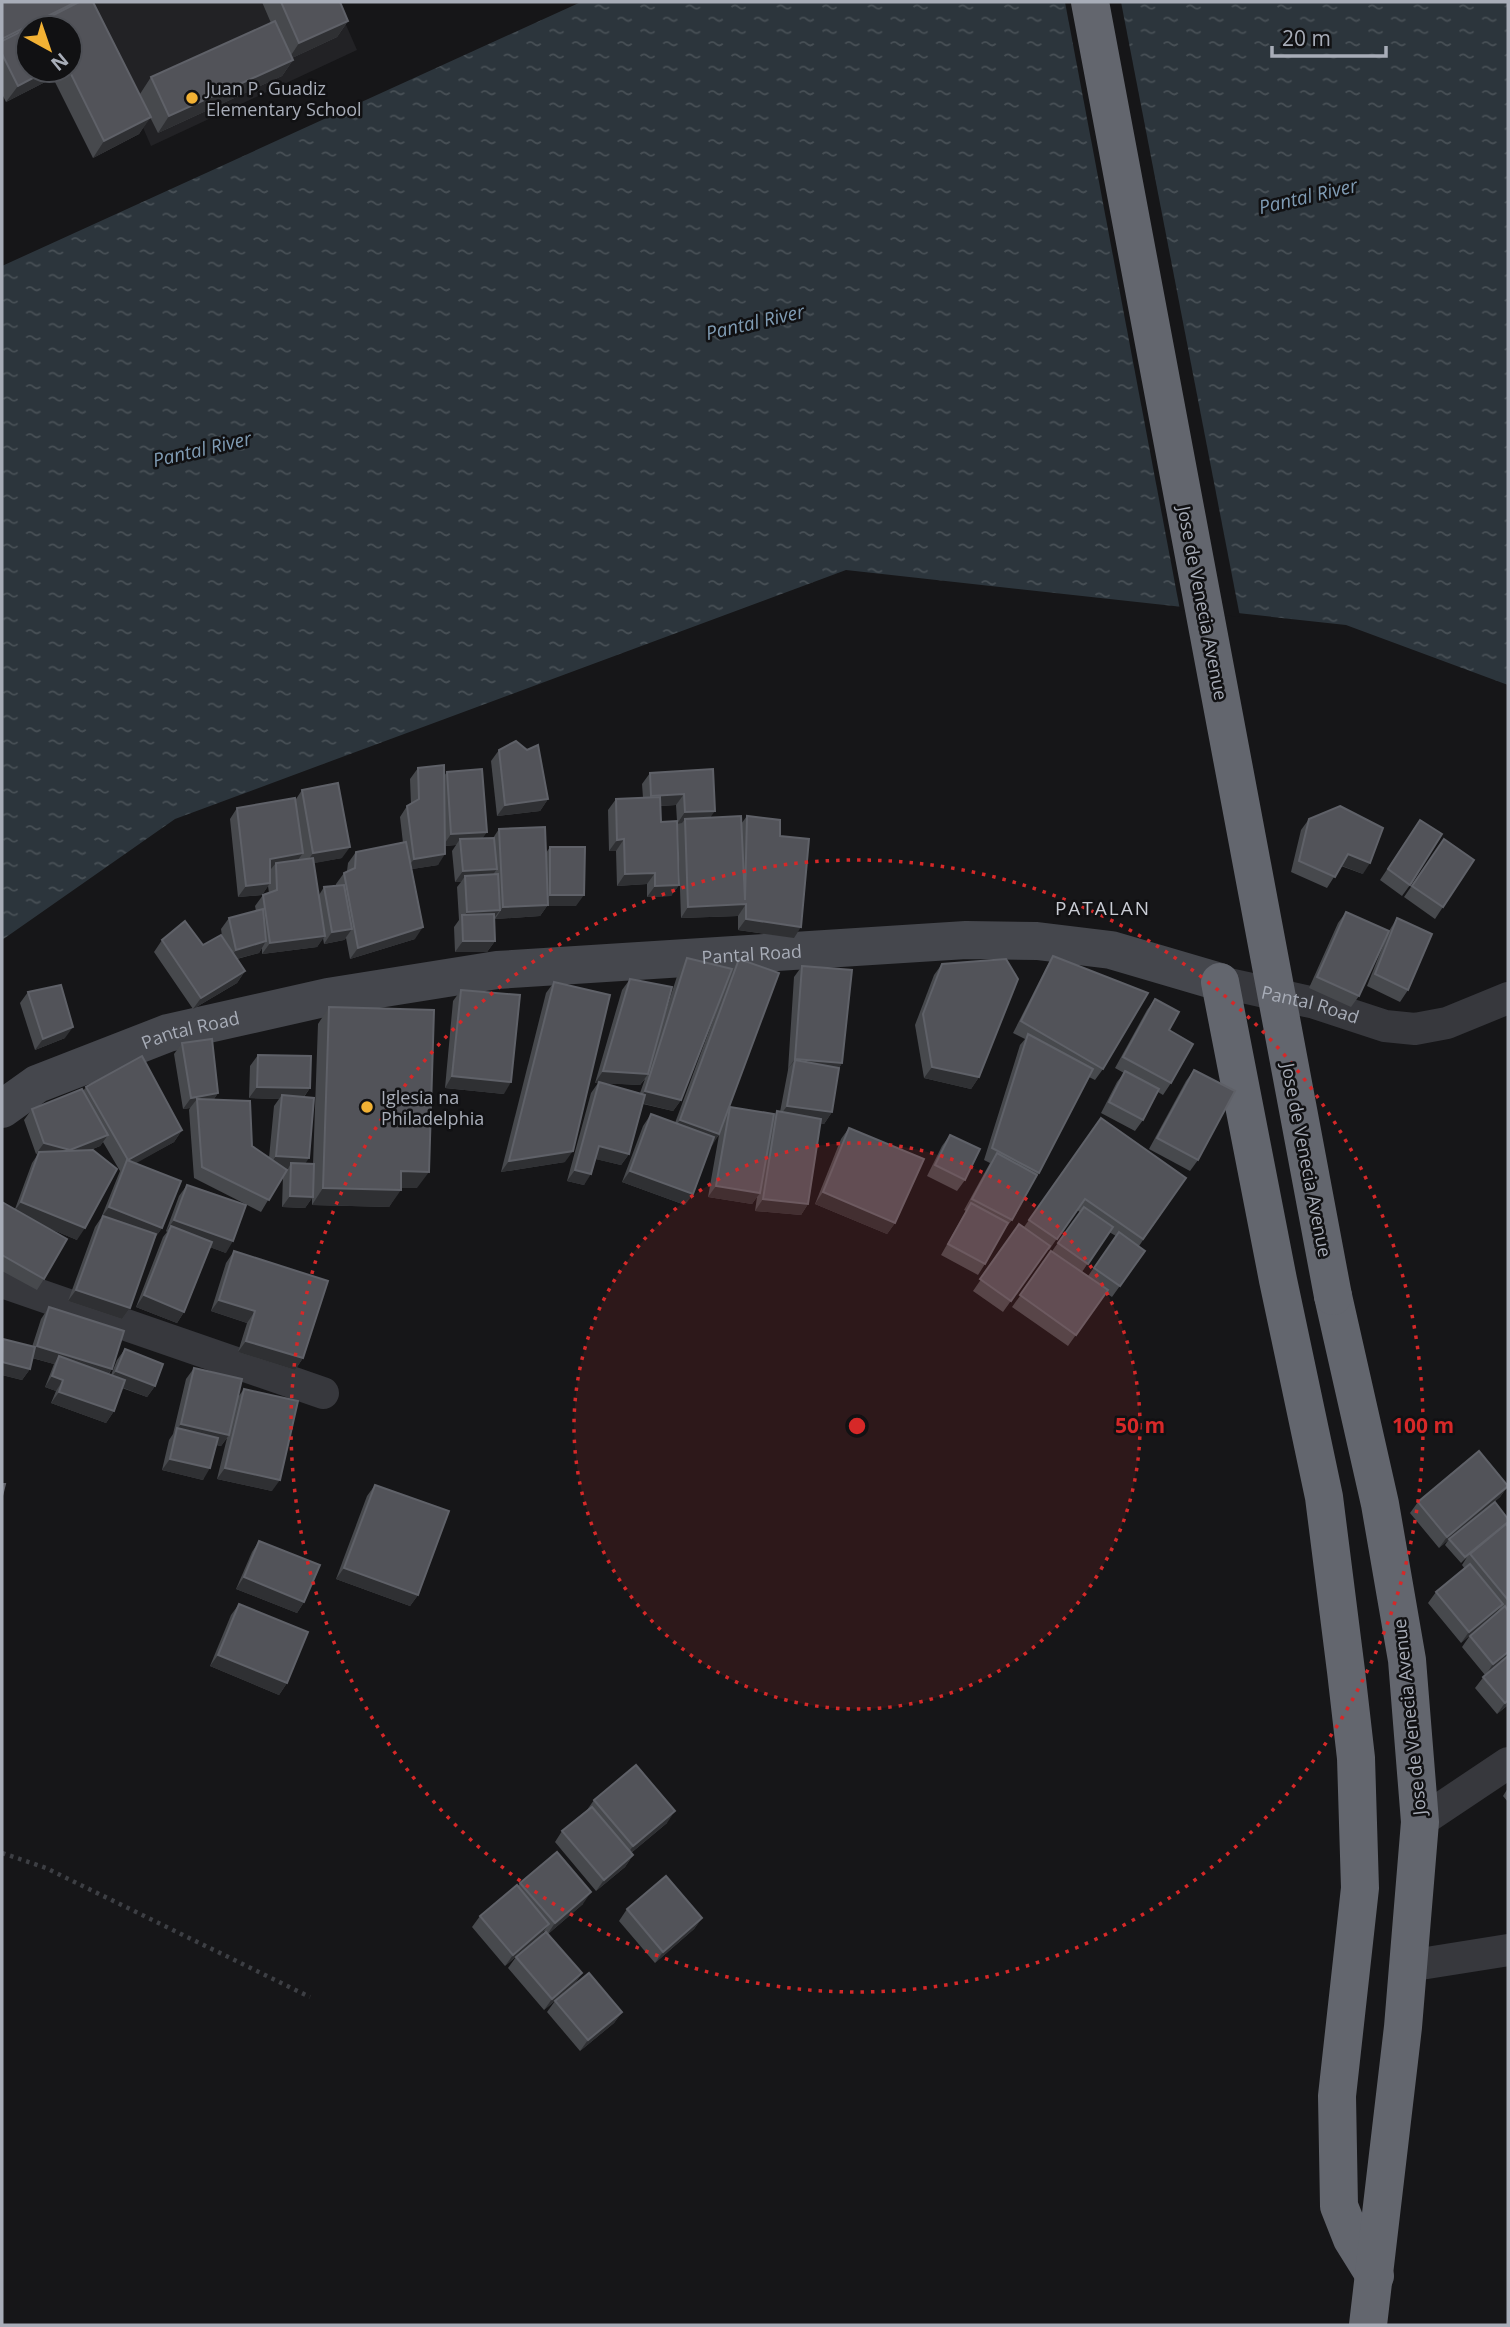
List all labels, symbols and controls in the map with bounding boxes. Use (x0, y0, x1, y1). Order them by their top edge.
north arrow (14, 14, 84, 84)
scale bar (1272, 14, 1386, 58)
text: 20 m (1282, 24, 1331, 52)
text: N (46, 47, 74, 77)
place label: Juan P. Guadiz Elementary School (204, 76, 362, 121)
marker: Juan P. Guadiz Elementary School (184, 90, 200, 106)
water label: Pantal River (1256, 172, 1361, 220)
water label: Pantal River (703, 298, 808, 346)
water label: Pantal River (150, 425, 255, 473)
street label: Jose de Venecia Avenue (1172, 502, 1234, 702)
district label: PATALAN (1055, 895, 1151, 921)
street label: Pantal Road (701, 939, 803, 969)
street label: Pantal Road (1259, 980, 1362, 1029)
street label: Pantal Road (138, 1005, 242, 1054)
street label: Jose de Venecia Avenue (1276, 1059, 1338, 1259)
place label: Iglesia na Philadelphia (381, 1085, 484, 1130)
marker: Iglesia na Philadelphia (359, 1099, 375, 1115)
text: 50 m (1115, 1411, 1165, 1439)
text: 100 m (1392, 1411, 1454, 1439)
centre of rings (845, 1414, 869, 1438)
street label: Jose de Venecia Avenue (1387, 1618, 1431, 1818)

